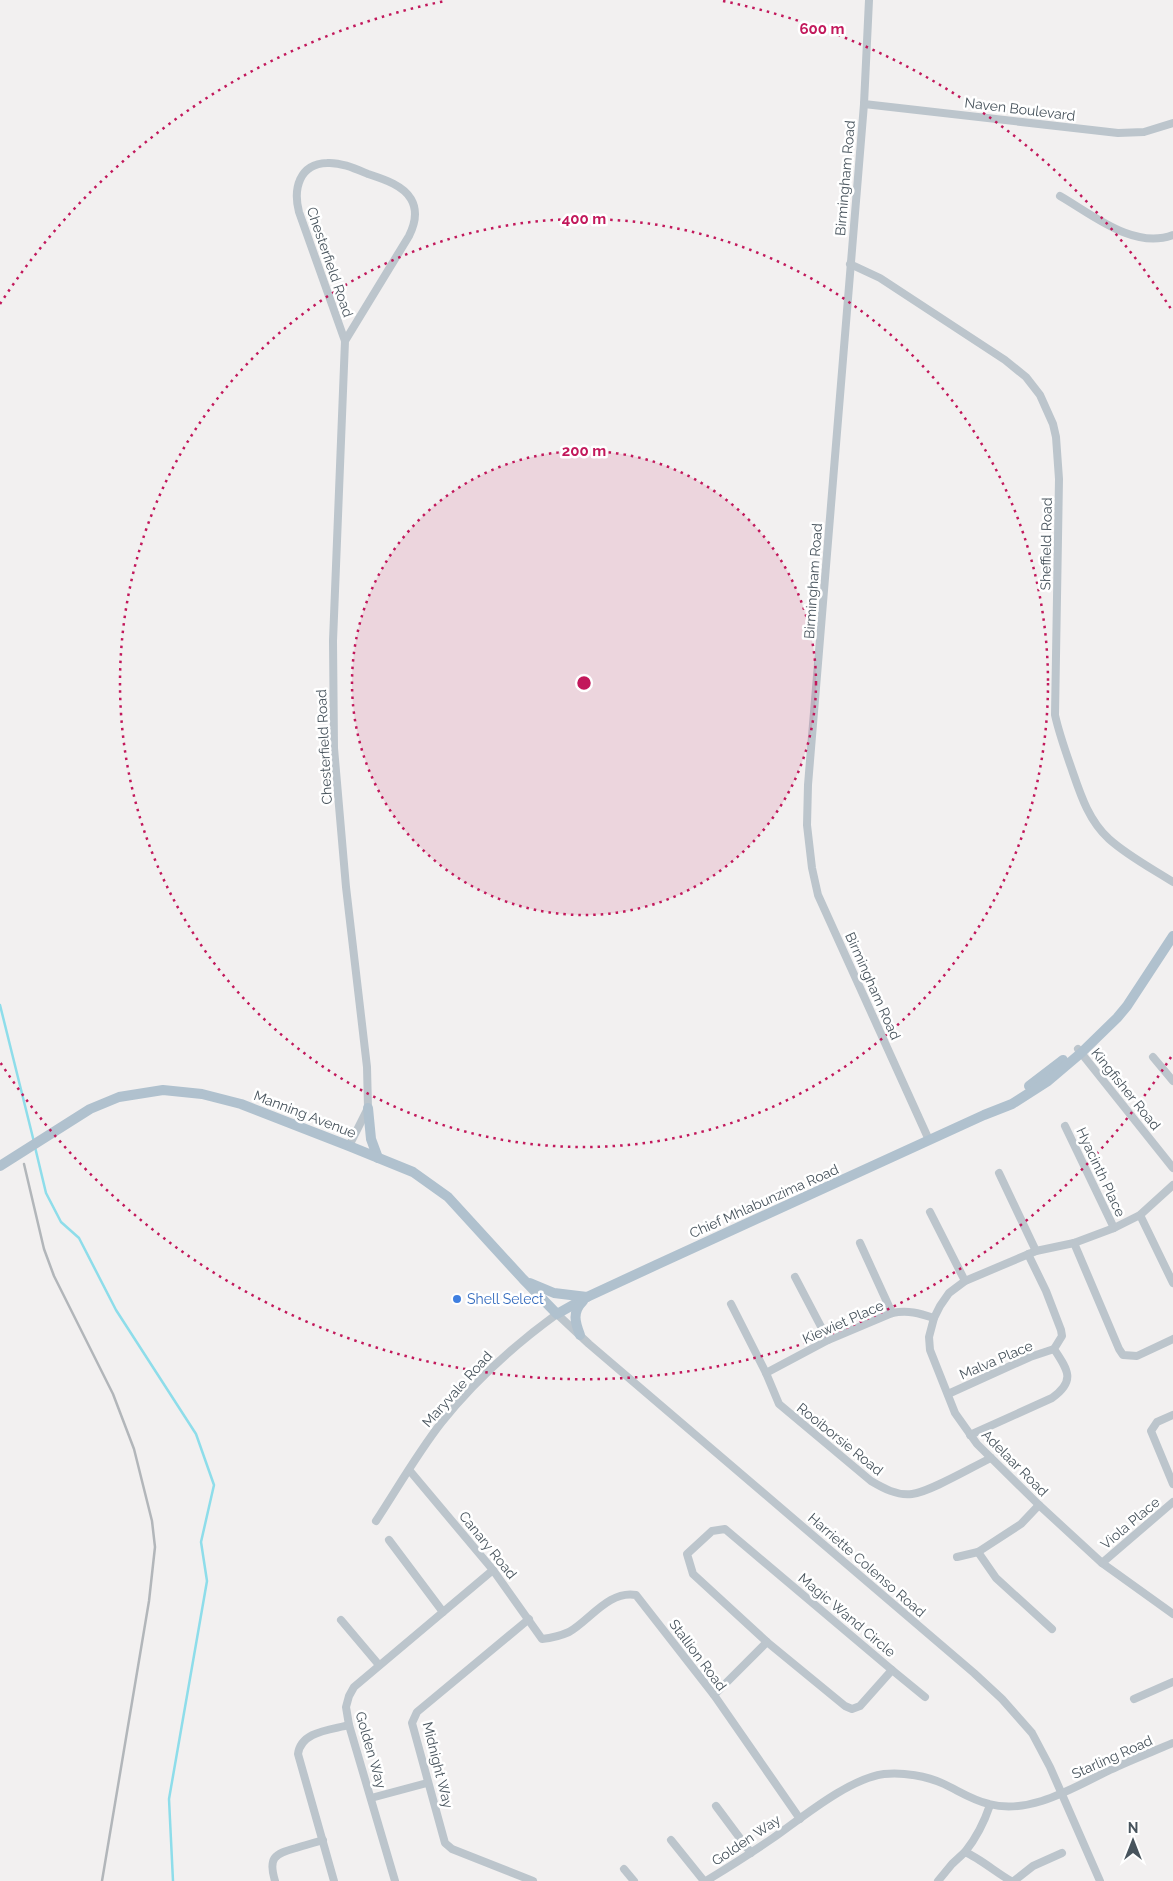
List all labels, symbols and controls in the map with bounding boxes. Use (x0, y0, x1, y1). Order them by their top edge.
text: 600 m (799, 20, 845, 38)
street label: Naven Boulevard (964, 94, 1076, 124)
street label: Birmingham Road (832, 120, 858, 236)
street label: Chesterfield Road (304, 205, 356, 319)
text: 400 m (562, 210, 606, 228)
text: 200 m (562, 442, 606, 460)
street label: Sheffield Road (1037, 497, 1055, 591)
street label: Birmingham Road (801, 523, 825, 639)
centre of rings (575, 674, 593, 692)
street label: Chesterfield Road (313, 689, 335, 805)
street label: Birmingham Road (842, 930, 904, 1042)
street label: Kingfisher Road (1088, 1045, 1164, 1133)
street label: Manning Avenue (252, 1087, 358, 1141)
street label: Hyacinth Place (1073, 1125, 1129, 1219)
street label: Chief Mhlabunzima Road (687, 1161, 841, 1241)
place label: Shell Select (467, 1291, 544, 1307)
marker: Shell Select (451, 1293, 463, 1305)
street label: Kiewiet Place (800, 1297, 886, 1347)
street label: Malva Place (957, 1337, 1035, 1383)
street label: Maryvale Road (419, 1348, 495, 1430)
street label: Rooiborsie Road (794, 1400, 886, 1478)
street label: Adelaar Road (979, 1427, 1051, 1499)
street label: Viola Place (1097, 1494, 1163, 1552)
street label: Canary Road (456, 1508, 520, 1582)
street label: Harriette Colenso Road (805, 1510, 929, 1620)
street label: Magic Wand Circle (795, 1570, 899, 1660)
street label: Stallion Road (666, 1616, 730, 1694)
street label: Golden Way (352, 1710, 390, 1791)
street label: Midnight Way (420, 1720, 457, 1810)
street label: Starling Road (1069, 1732, 1155, 1782)
street label: Golden Way (709, 1811, 784, 1869)
north arrow (1108, 1816, 1158, 1866)
text: N (1128, 1820, 1138, 1836)

